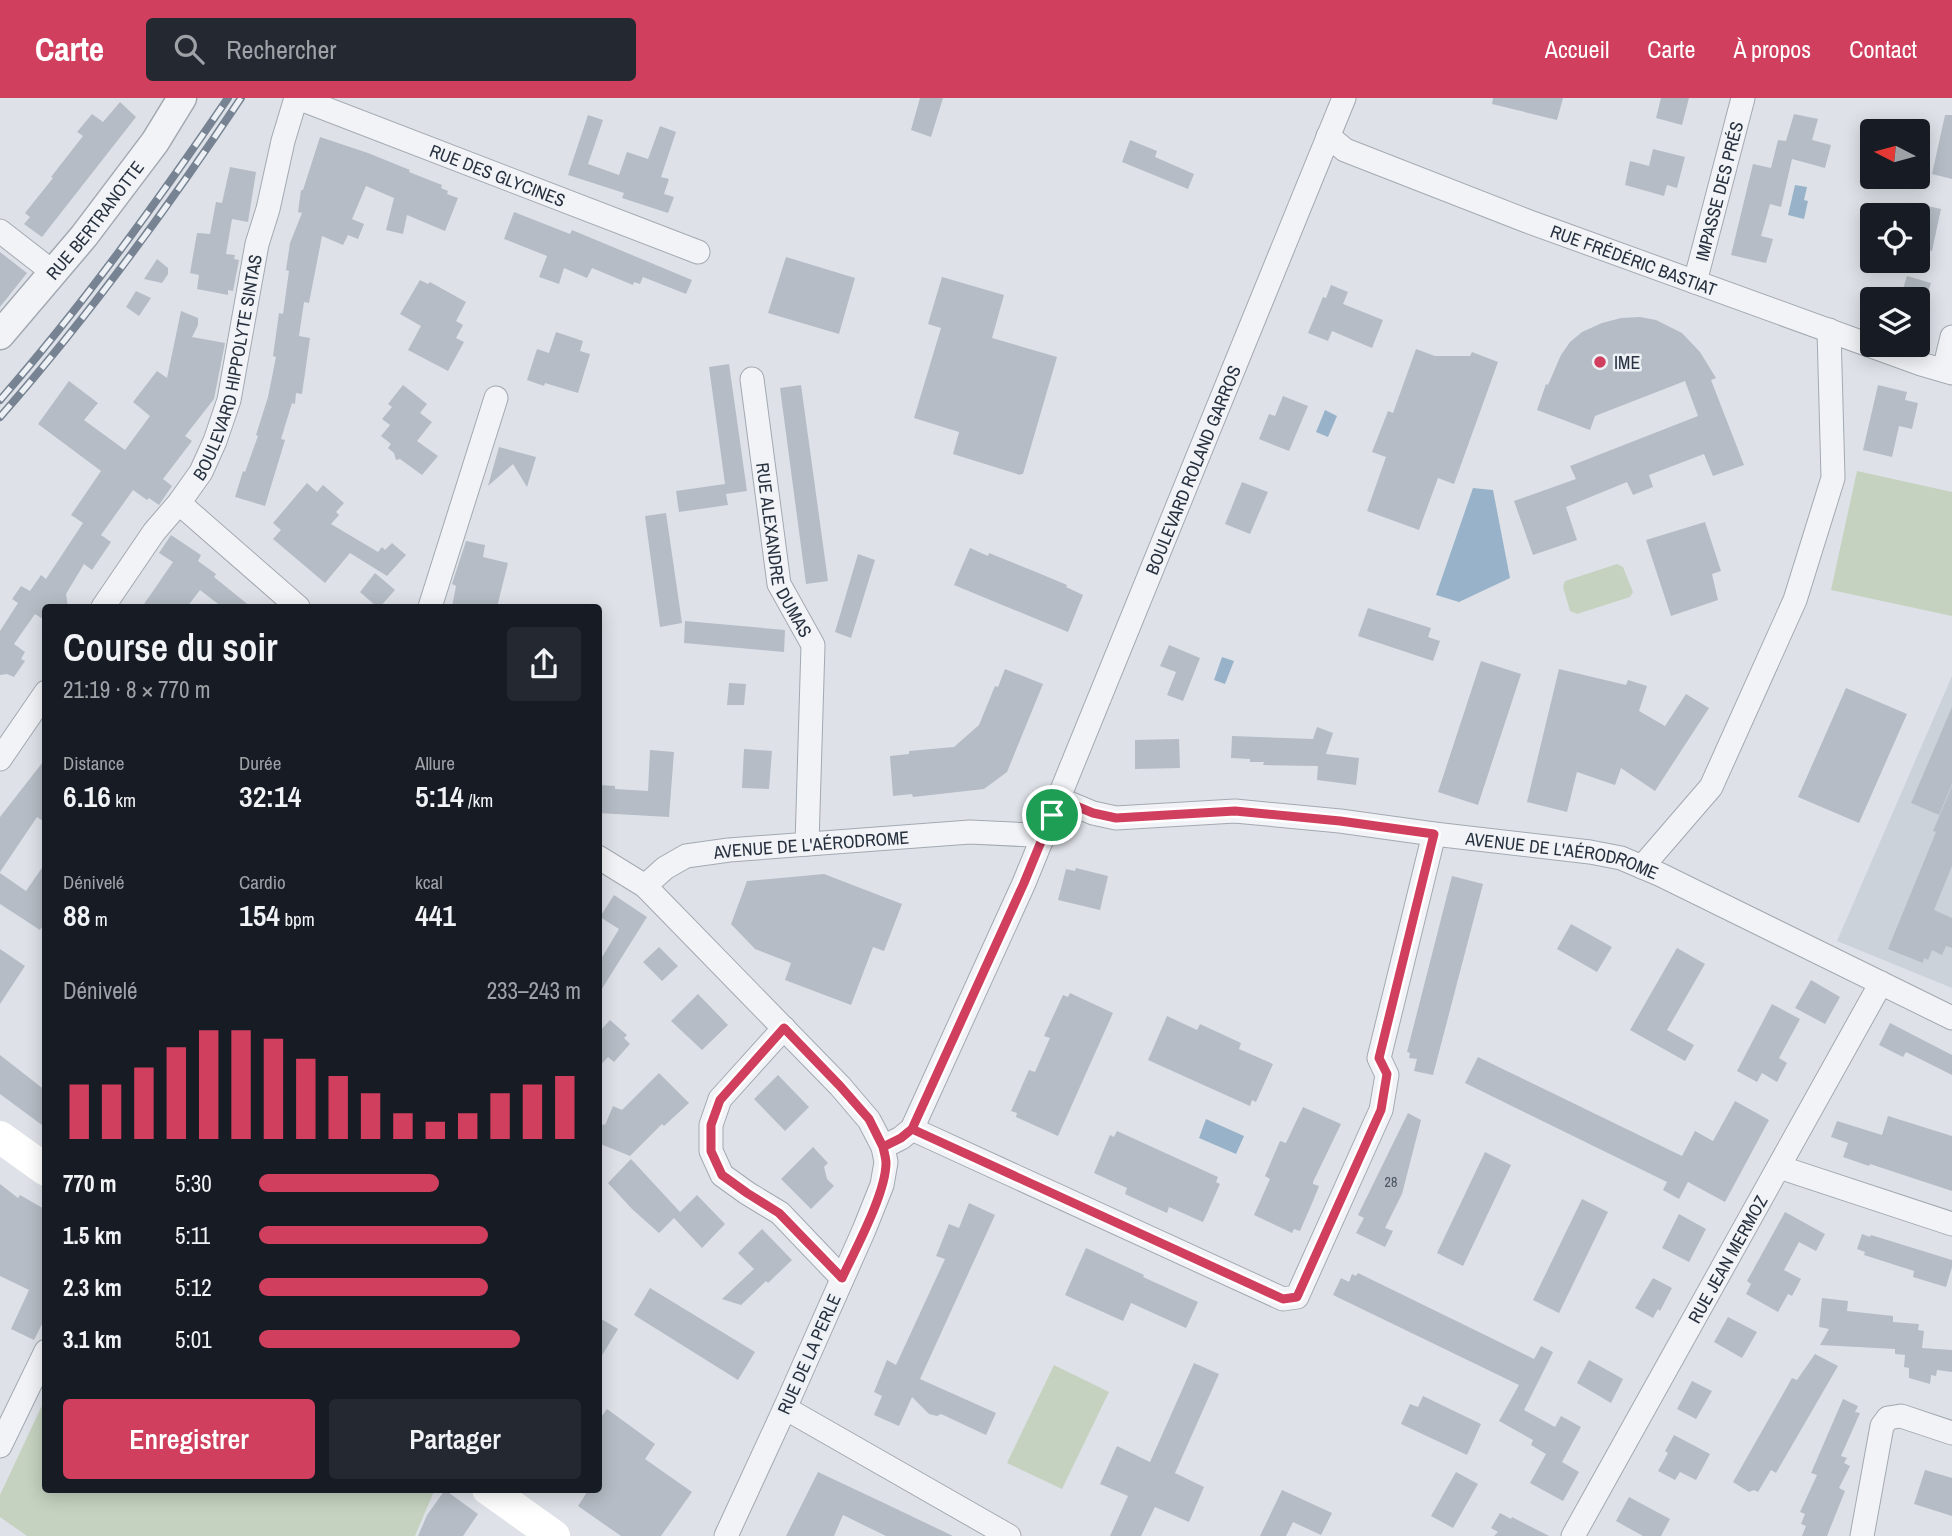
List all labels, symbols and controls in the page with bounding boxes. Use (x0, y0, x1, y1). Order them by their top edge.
search box (146, 18, 636, 81)
text: Carte (35, 27, 104, 71)
icon: search (170, 30, 208, 68)
text: Rechercher (226, 32, 336, 67)
text: Accueil (1545, 33, 1609, 65)
text: Carte (1647, 33, 1695, 65)
text: À propos (1733, 33, 1811, 65)
text: Contact (1849, 33, 1917, 65)
street label: IMPASSE DES PRÉS (1689, 118, 1749, 264)
north arrow (1860, 119, 1930, 189)
map controls (1860, 119, 1930, 357)
street label: RUE DES GLYCINES (426, 137, 569, 212)
street label: RUE BERTRANOTTE (40, 155, 149, 285)
button: locate (1860, 203, 1930, 273)
street label: RUE FRÉDÉRIC BASTIAT (1547, 218, 1721, 301)
street label: BOULEVARD HIPPOLYTE SINTAS (187, 252, 267, 485)
button: layers (1860, 287, 1930, 357)
place label: IME (1614, 350, 1640, 375)
marker: IME (1592, 354, 1608, 370)
street label: BOULEVARD ROLAND GARROS (1139, 361, 1246, 578)
street label: RUE ALEXANDRE DUMAS (751, 461, 819, 642)
text: Course du soir (63, 622, 278, 673)
button: share (507, 627, 581, 701)
text: 21:19 · 8 × 770 m (63, 674, 210, 705)
text: Distance (63, 750, 124, 776)
text: Durée (239, 750, 281, 776)
text: Allure (415, 750, 455, 776)
text: 6.16 (63, 776, 111, 816)
text: 32:14 (239, 776, 301, 816)
text: 5:14 (415, 776, 464, 816)
pin (1022, 785, 1082, 845)
text: km (111, 787, 136, 813)
text: /km (464, 787, 493, 813)
icon: arrive (1033, 796, 1071, 834)
street label: AVENUE DE L'AÉRODROME (711, 824, 910, 865)
street label: AVENUE DE L'AÉRODROME (1463, 825, 1662, 885)
text: Dénivelé (63, 869, 124, 895)
text: Cardio (239, 869, 286, 895)
text: kcal (415, 869, 443, 895)
text: 88 (63, 895, 90, 935)
text: 154 (239, 895, 280, 935)
text: 441 (415, 895, 456, 935)
text: m (90, 906, 108, 932)
text: bpm (280, 906, 315, 932)
text: Dénivelé (63, 975, 137, 1006)
text: 233–243 m (487, 975, 581, 1006)
text: 770 m (63, 1168, 116, 1199)
text: 5:30 (175, 1168, 212, 1199)
house number: 28 (1385, 1173, 1397, 1191)
street label: RUE JEAN MERMOZ (1682, 1191, 1773, 1328)
text: 1.5 km (63, 1220, 122, 1251)
text: 5:11 (175, 1220, 210, 1251)
text: 2.3 km (63, 1272, 122, 1303)
text: 5:12 (175, 1272, 212, 1303)
street label: RUE DE LA PERLE (771, 1290, 847, 1418)
text: 3.1 km (63, 1324, 122, 1355)
text: 5:01 (175, 1324, 212, 1355)
button: Enregistrer (63, 1399, 315, 1479)
button: Partager (329, 1399, 581, 1479)

